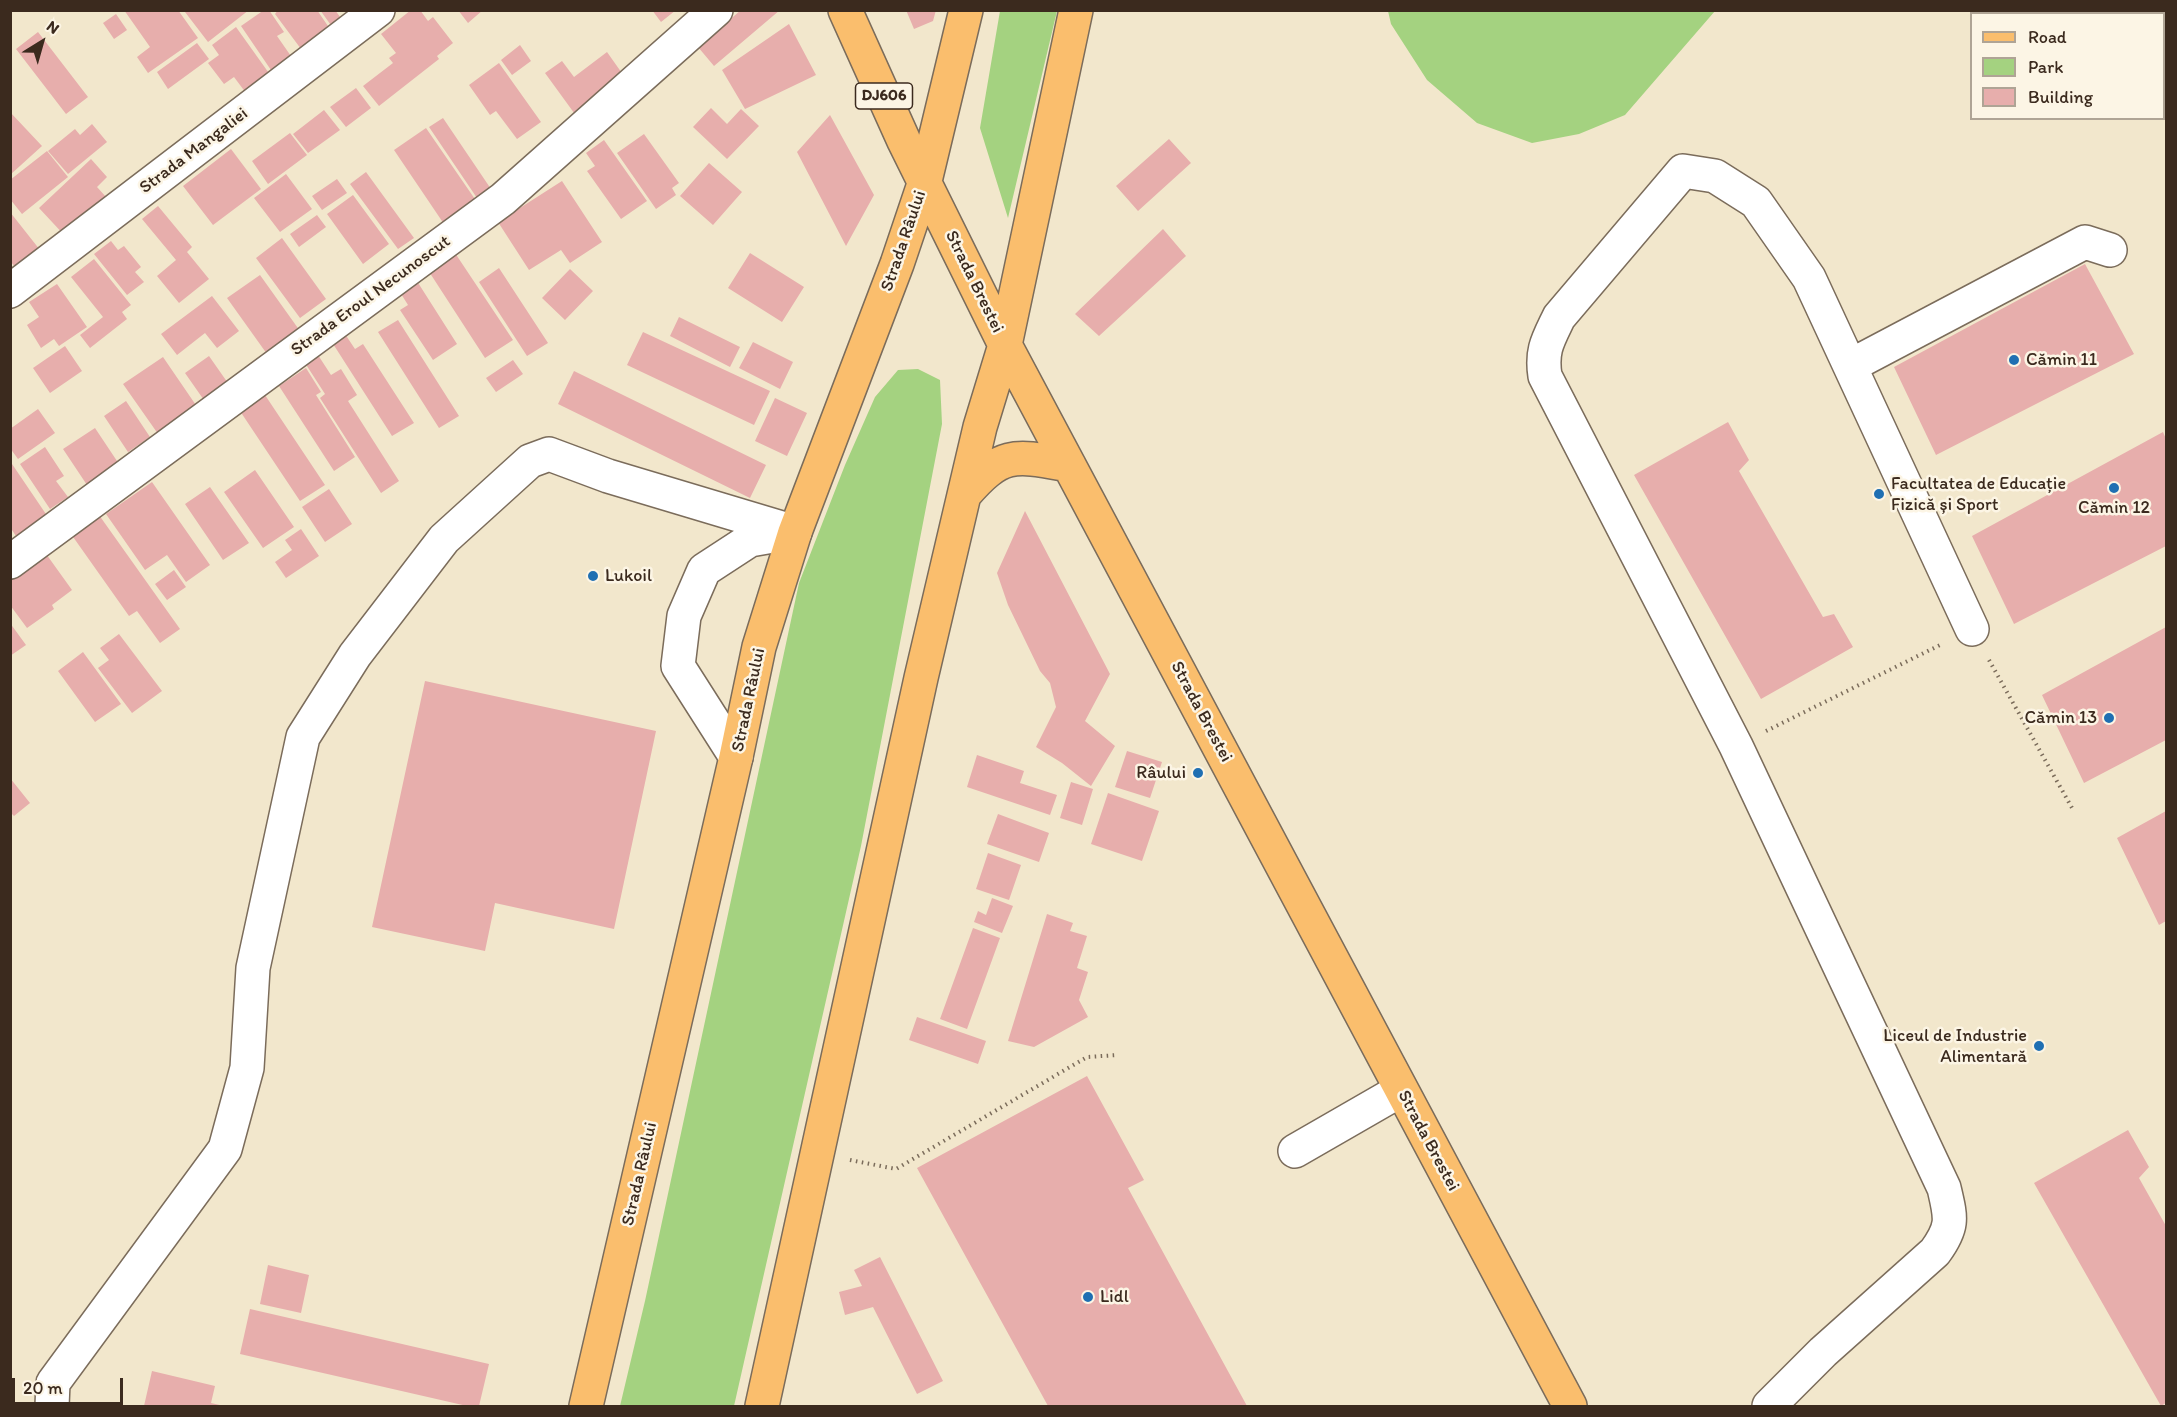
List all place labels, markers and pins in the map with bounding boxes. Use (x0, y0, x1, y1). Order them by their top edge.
place label: Cămin 11 (2026, 349, 2097, 371)
marker: Cămin 11 (2007, 353, 2021, 367)
place label: Facultatea de Educație Fizică și Sport (1891, 473, 2066, 516)
marker: Cămin 12 (2107, 481, 2121, 495)
marker: Facultatea de Educație Fizică și Sport (1872, 487, 1886, 501)
place label: Cămin 12 (2078, 497, 2150, 519)
place label: Lukoil (605, 565, 652, 587)
marker: Lukoil (586, 569, 600, 583)
place label: Cămin 13 (2024, 707, 2097, 729)
marker: Cămin 13 (2102, 711, 2116, 725)
place label: Râului (1136, 762, 1186, 784)
marker: Râului (1191, 766, 1205, 780)
place label: Liceul de Industrie Alimentară (1883, 1025, 2027, 1068)
marker: Liceul de Industrie Alimentară (2032, 1039, 2046, 1053)
place label: Lidl (1100, 1286, 1129, 1308)
marker: Lidl (1081, 1290, 1095, 1304)

